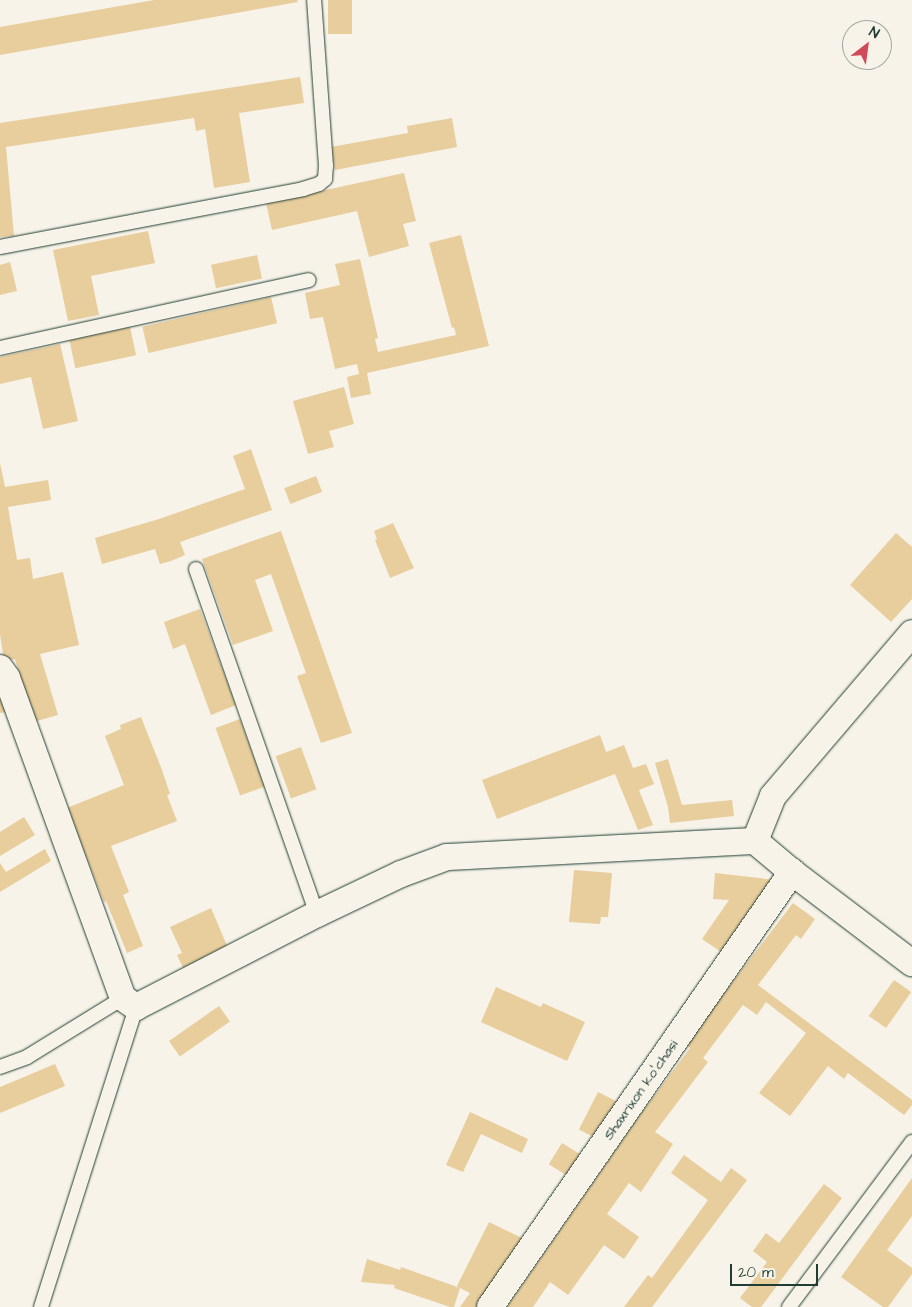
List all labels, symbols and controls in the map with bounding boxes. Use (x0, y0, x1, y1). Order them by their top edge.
north arrow (842, 20, 892, 70)
text: N (865, 22, 883, 44)
street label: Shaxrixon koʻchasi (600, 1037, 682, 1143)
scale bar (732, 1254, 820, 1286)
text: 20 m (738, 1262, 774, 1283)

